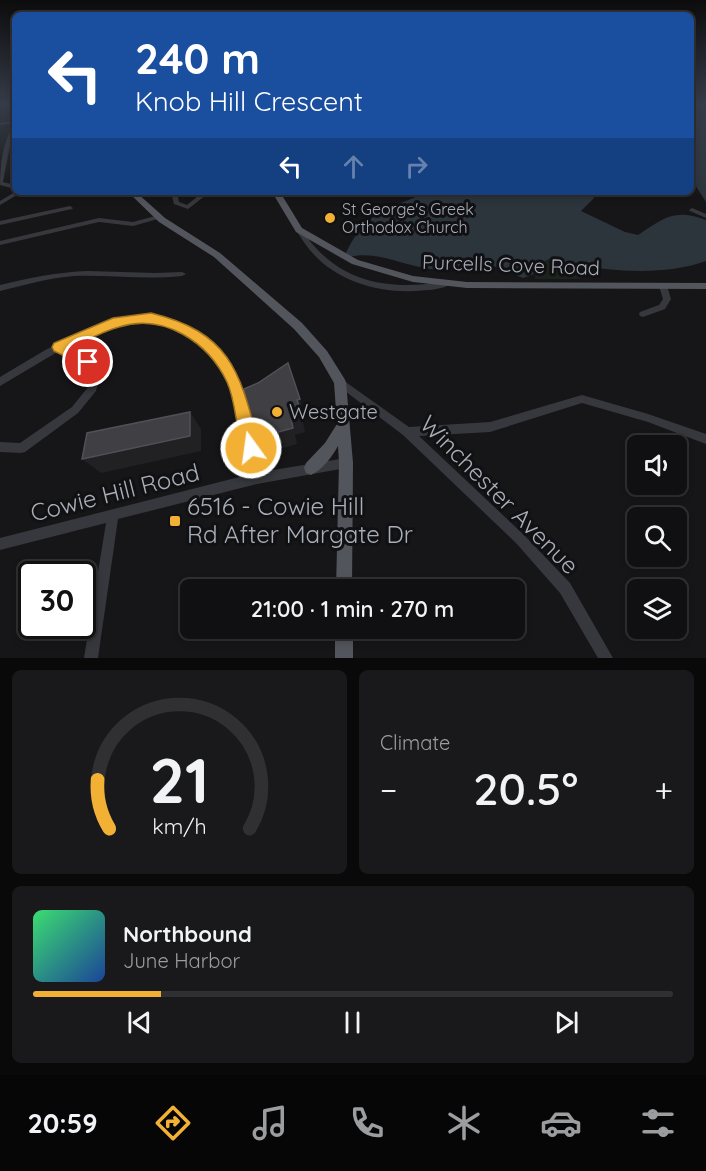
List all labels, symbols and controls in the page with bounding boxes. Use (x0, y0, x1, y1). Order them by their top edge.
text: 240 m (135, 32, 260, 85)
icon: left (36, 36, 114, 114)
text: Knob Hill Crescent (135, 84, 363, 118)
icon: left (274, 150, 307, 183)
icon: ahead (337, 150, 370, 183)
icon: right (400, 150, 433, 183)
place label: St George's Greek Orthodox Church (342, 199, 474, 237)
marker: St George's Greek Orthodox Church (323, 211, 337, 225)
street label: Purcells Cove Road (422, 249, 600, 280)
pin (62, 336, 113, 387)
icon: arrive (71, 345, 104, 378)
place label: Westgate (289, 399, 378, 424)
marker: Westgate (270, 405, 284, 419)
street label: Winchester Avenue (414, 409, 585, 580)
position arrow (219, 416, 283, 480)
map controls (627, 435, 687, 639)
button: sound (627, 435, 687, 495)
street label: Cowie Hill Road (27, 457, 202, 528)
place label: 6516 - Cowie Hill Rd After Margate Dr (187, 491, 413, 549)
button: search (627, 507, 687, 567)
marker: 6516 - Cowie Hill Rd After Margate Dr (168, 514, 182, 528)
speed limit sign: 30 (18, 561, 96, 639)
button: layers (627, 579, 687, 639)
text: 21:00 · 1 min · 270 m (251, 595, 454, 623)
text: Climate (380, 730, 450, 755)
text: 21 (150, 741, 209, 819)
text: 20.5° (473, 760, 578, 816)
text: − (380, 769, 397, 810)
text: + (654, 769, 673, 810)
text: km/h (152, 813, 207, 839)
text: Northbound (123, 920, 252, 948)
text: June Harbor (123, 948, 240, 973)
icon: previous (123, 1006, 156, 1039)
icon: pause (336, 1006, 369, 1039)
icon: next (550, 1006, 583, 1039)
icon: directions (152, 1102, 194, 1144)
icon: music (249, 1102, 291, 1144)
icon: phone (346, 1102, 388, 1144)
icon: climate (443, 1102, 485, 1144)
icon: car (540, 1102, 582, 1144)
icon: filters (637, 1102, 679, 1144)
text: 20:59 (27, 1106, 98, 1140)

